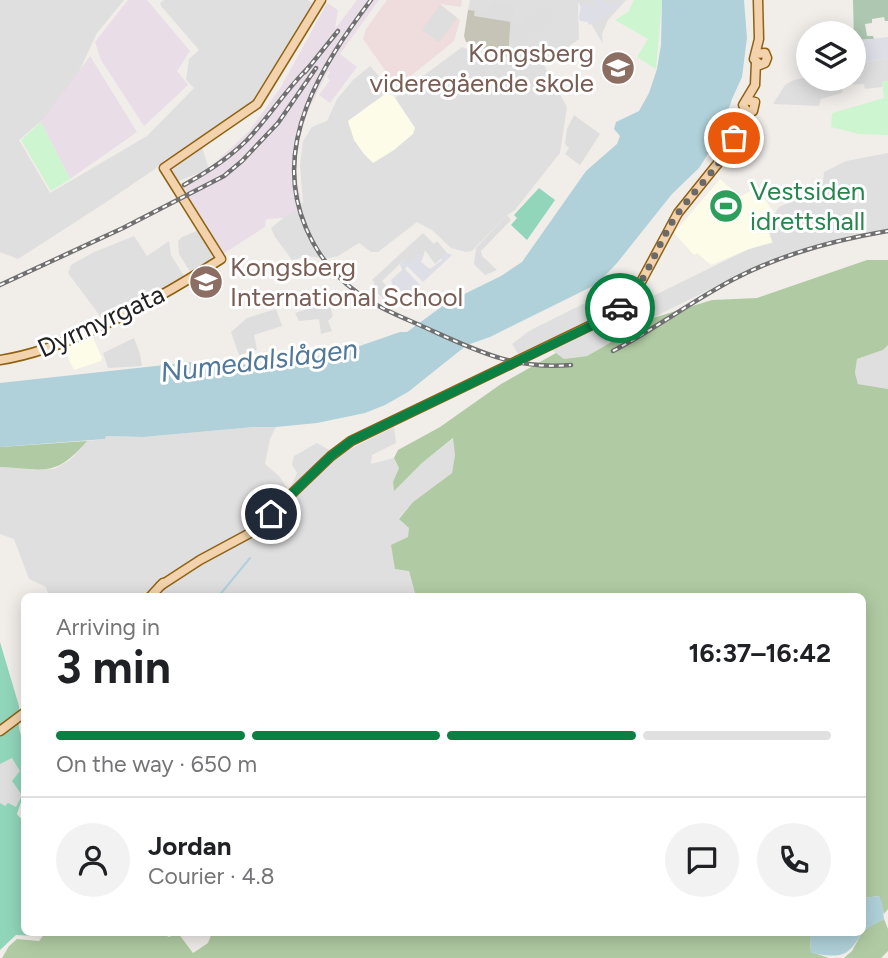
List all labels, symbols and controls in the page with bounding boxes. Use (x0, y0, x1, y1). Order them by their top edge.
map controls (796, 21, 866, 91)
button: layers (796, 21, 866, 91)
place label: Kongsberg videregående skole (370, 37, 594, 99)
school or university icon: Kongsberg videregående skole (599, 49, 637, 87)
pin (704, 108, 764, 168)
icon: bag (715, 119, 753, 157)
place label: Vestsiden idrettshall (750, 175, 865, 237)
sports icon: Vestsiden idrettshall (707, 187, 745, 225)
place label: Kongsberg International School (230, 251, 463, 313)
school or university icon: Kongsberg International School (187, 263, 225, 301)
courier (585, 273, 655, 343)
street label: Dyrmyrgata (32, 278, 170, 364)
icon: car (601, 289, 639, 327)
water label: Numedalslågen (158, 331, 360, 389)
pin (241, 484, 301, 544)
icon: home (252, 495, 290, 533)
text: Arriving in (56, 613, 160, 641)
text: 16:37–16:42 (689, 637, 831, 669)
text: 3 min (56, 639, 171, 695)
text: On the way · 650 m (56, 750, 257, 778)
button: person (56, 823, 130, 897)
button: chat (665, 823, 739, 897)
button: phone (757, 823, 831, 897)
text: Jordan (148, 830, 231, 862)
text: Courier · 4.8 (148, 862, 275, 890)

